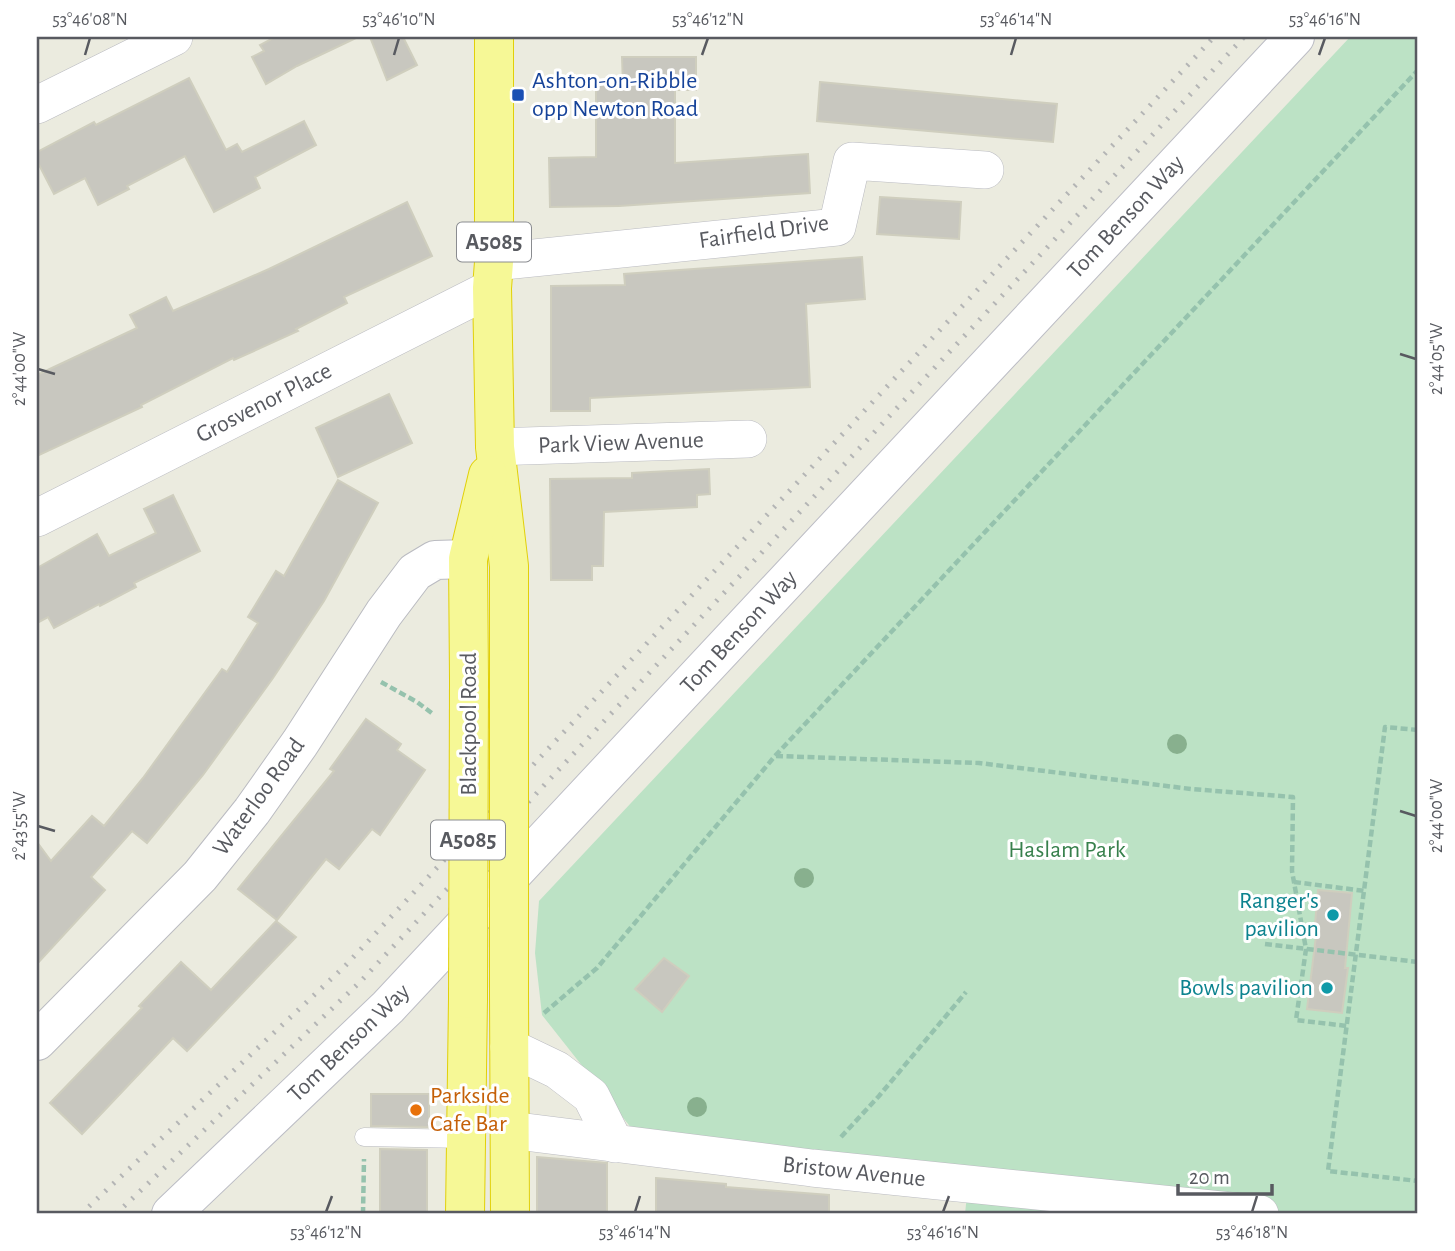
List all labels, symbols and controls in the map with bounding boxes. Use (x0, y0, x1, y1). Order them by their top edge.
text: 53°46'08"N (52, 11, 128, 29)
text: 53°46'10"N (362, 11, 436, 29)
text: 53°46'12"N (672, 11, 744, 29)
text: 53°46'14"N (980, 11, 1052, 29)
text: 53°46'16"N (1289, 11, 1361, 29)
place label: Ashton-on-Ribble opp Newton Road (532, 69, 698, 121)
marker: Ashton-on-Ribble opp Newton Road (510, 87, 526, 103)
street label: Tom Benson Way (1063, 151, 1189, 283)
street label: Fairfield Drive (697, 211, 831, 253)
road number: A5085 (457, 222, 531, 262)
text: 2°44'05"W (1428, 323, 1446, 395)
text: 2°44'00"W (11, 332, 29, 406)
street label: Grosvenor Place (192, 359, 336, 447)
street label: Park View Avenue (538, 428, 704, 458)
street label: Tom Benson Way (676, 566, 802, 698)
street label: Blackpool Road (457, 652, 481, 796)
street label: Waterloo Road (209, 734, 309, 860)
text: 2°44'00"W (1428, 779, 1446, 853)
text: 2°43'55"W (11, 792, 29, 860)
road number: A5085 (431, 820, 505, 860)
park label: Haslam Park (1008, 838, 1126, 862)
place label: Ranger's pavilion (1239, 889, 1319, 941)
marker: Ranger's pavilion (1325, 907, 1341, 923)
place label: Bowls pavilion (1179, 976, 1313, 1000)
street label: Tom Benson Way (284, 979, 414, 1107)
marker: Bowls pavilion (1319, 980, 1335, 996)
place label: Parkside Cafe Bar (430, 1084, 510, 1136)
marker: Parkside Cafe Bar (408, 1102, 424, 1118)
street label: Bristow Avenue (781, 1153, 927, 1191)
scale bar (1178, 1153, 1273, 1197)
text: 20 m (1189, 1167, 1230, 1188)
text: 53°46'12"N (290, 1224, 362, 1242)
text: 53°46'14"N (599, 1224, 671, 1242)
text: 53°46'16"N (907, 1224, 979, 1242)
text: 53°46'18"N (1216, 1224, 1288, 1242)

